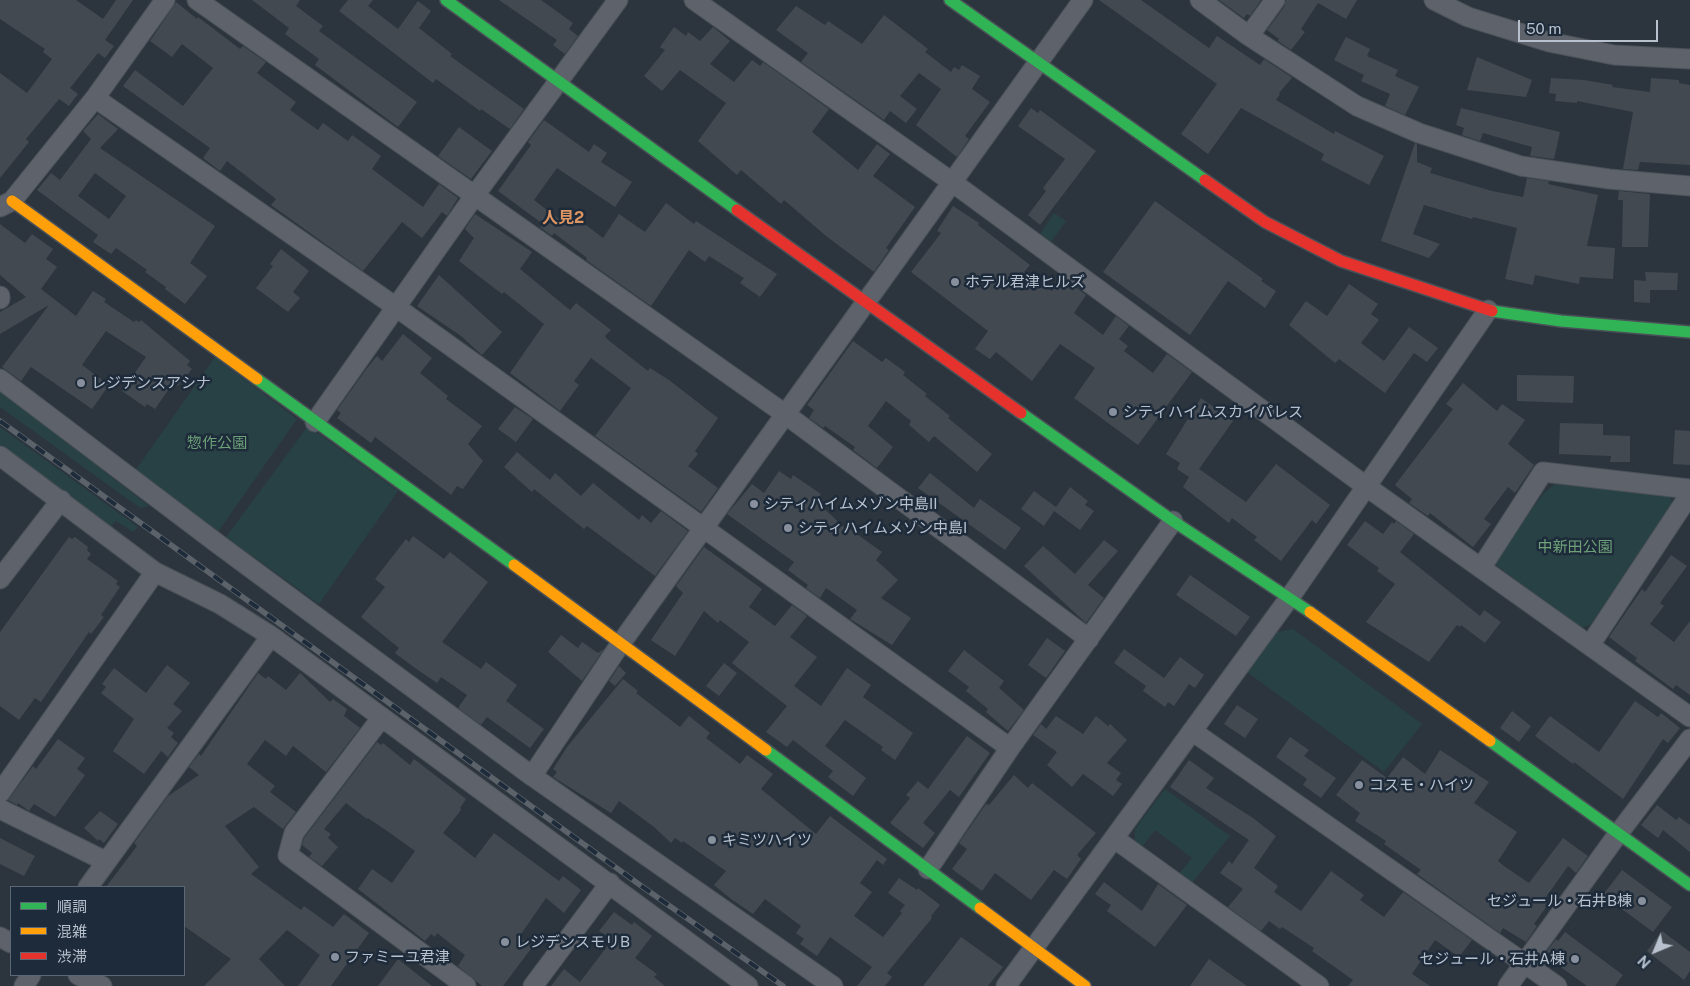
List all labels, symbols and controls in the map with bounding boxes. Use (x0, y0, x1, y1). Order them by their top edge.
scale bar (1520, 10, 1660, 42)
text: 50 m (1526, 20, 1561, 37)
district label: 人見2 (542, 208, 584, 228)
place label: ホテル君津ヒルズ (965, 273, 1085, 291)
marker: ホテル君津ヒルズ (949, 276, 961, 288)
place label: レジデンスアシナ (91, 374, 211, 392)
marker: レジデンスアシナ (75, 377, 87, 389)
place label: シティハイムスカイパレス (1123, 403, 1303, 421)
marker: シティハイムスカイパレス (1107, 406, 1119, 418)
park label: 惣作公園 (187, 434, 247, 452)
place label: シティハイムメゾン中島II (764, 495, 937, 513)
marker: シティハイムメゾン中島II (748, 498, 760, 510)
place label: シティハイムメゾン中島I (798, 519, 967, 537)
marker: シティハイムメゾン中島I (782, 522, 794, 534)
park label: 中新田公園 (1538, 538, 1612, 556)
place label: コスモ・ハイツ (1369, 776, 1474, 794)
marker: コスモ・ハイツ (1353, 779, 1365, 791)
place label: キミツハイツ (722, 831, 812, 849)
marker: キミツハイツ (706, 834, 718, 846)
legend (10, 886, 185, 976)
place label: セジュール・石井B棟 (1487, 892, 1632, 910)
marker: セジュール・石井B棟 (1636, 895, 1648, 907)
text: 順調 (57, 898, 87, 915)
text: 混雑 (57, 923, 87, 940)
north arrow (1630, 926, 1680, 976)
place label: レジデンスモリB (515, 933, 630, 951)
marker: レジデンスモリB (499, 936, 511, 948)
text: 渋滞 (57, 948, 87, 965)
place label: ファミーユ君津 (345, 948, 450, 966)
place label: セジュール・石井A棟 (1419, 950, 1565, 968)
marker: ファミーユ君津 (329, 951, 341, 963)
text: N (1635, 952, 1654, 971)
marker: セジュール・石井A棟 (1569, 953, 1581, 965)

